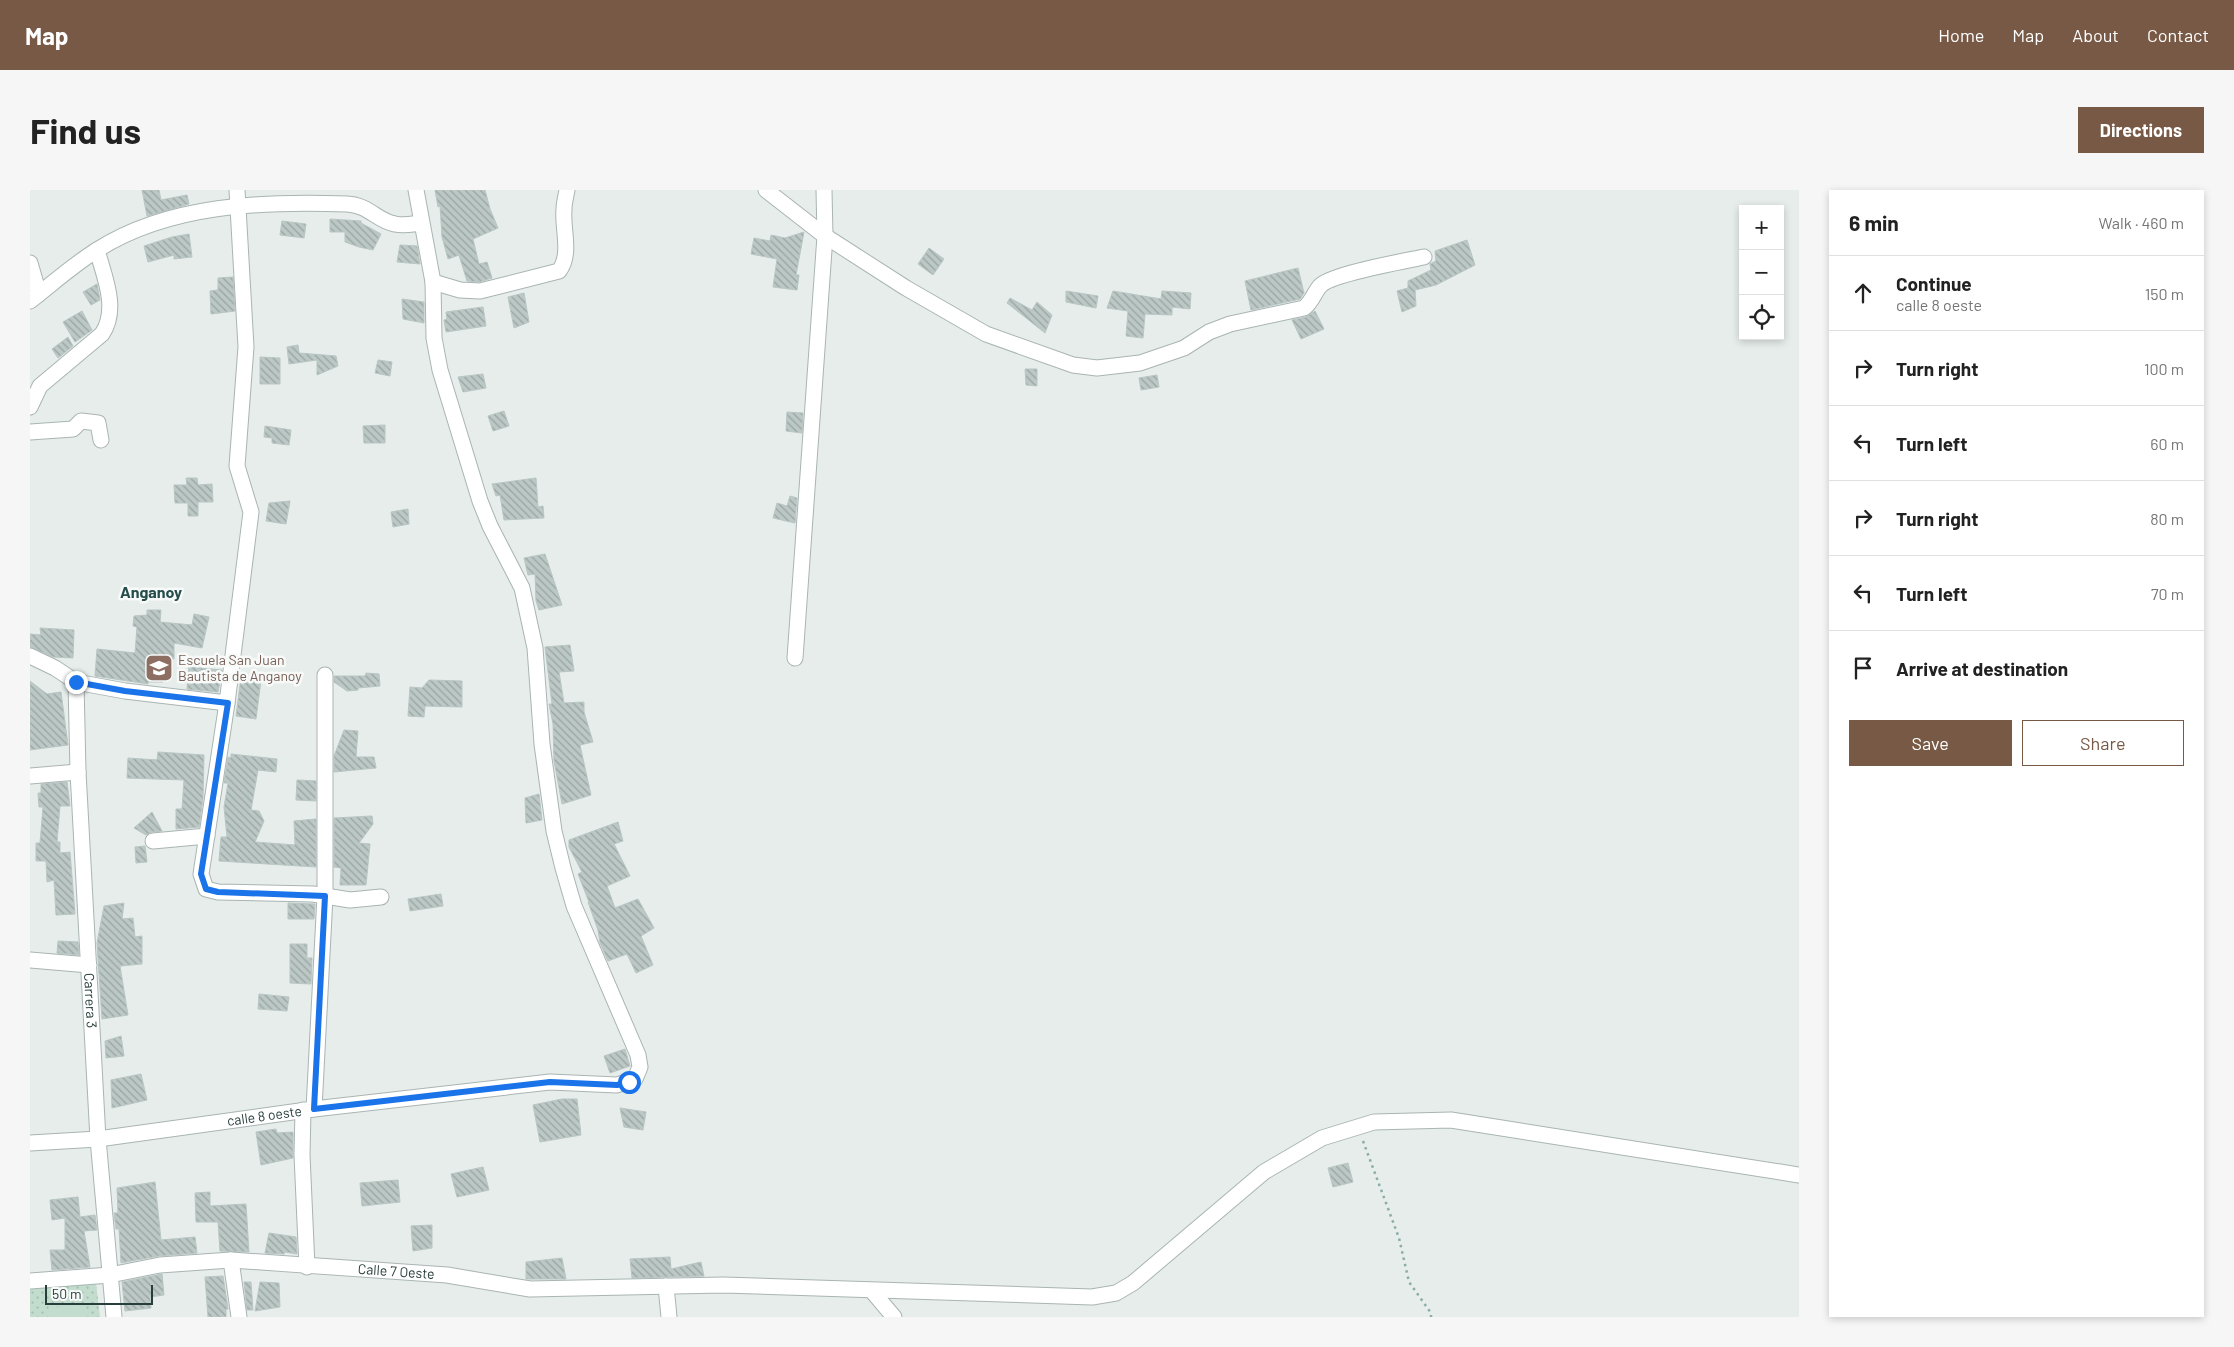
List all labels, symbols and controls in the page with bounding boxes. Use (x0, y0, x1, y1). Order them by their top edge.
text: Map (25, 21, 68, 50)
text: Home (1938, 24, 1984, 46)
text: Map (2012, 24, 2044, 46)
text: About (2072, 24, 2119, 46)
text: Contact (2147, 24, 2209, 46)
button: Directions (2078, 107, 2204, 153)
text: Find us (30, 109, 141, 151)
map controls (1739, 205, 1784, 340)
button: + (1739, 205, 1784, 250)
text: 6 min (1849, 210, 1899, 235)
text: Walk · 460 m (2099, 213, 2184, 232)
button: − (1739, 250, 1784, 295)
text: Continue (1896, 272, 1972, 295)
icon: ahead (1849, 279, 1877, 307)
text: 150 m (2145, 284, 2184, 303)
button: locate (1739, 295, 1784, 340)
text: calle 8 oeste (1896, 295, 1982, 314)
icon: right (1849, 354, 1877, 382)
text: Turn right (1896, 357, 1978, 380)
text: 100 m (2144, 359, 2184, 378)
icon: left (1849, 429, 1877, 457)
text: Turn left (1896, 432, 1967, 455)
text: 60 m (2150, 434, 2184, 453)
icon: right (1849, 504, 1877, 532)
text: Turn right (1896, 507, 1978, 530)
text: 80 m (2150, 509, 2184, 528)
icon: left (1849, 579, 1877, 607)
district label: Anganoy (120, 582, 182, 601)
text: Turn left (1896, 582, 1967, 605)
text: 70 m (2151, 584, 2184, 603)
place label: Escuela San Juan Bautista de Anganoy (178, 651, 302, 684)
school or university icon: Escuela San Juan Bautista de Anganoy (144, 653, 174, 683)
icon: arrive (1849, 654, 1877, 682)
text: Arrive at destination (1896, 657, 2068, 680)
route end (65, 671, 88, 694)
button: Save (1849, 720, 2012, 766)
button: Share (2022, 720, 2184, 766)
street label: Carrera 3 (81, 972, 101, 1029)
route start (618, 1071, 641, 1094)
street label: calle 8 oeste (226, 1102, 303, 1129)
street label: Calle 7 Oeste (357, 1260, 435, 1282)
scale bar (45, 1282, 152, 1305)
text: 50 m (52, 1285, 81, 1302)

